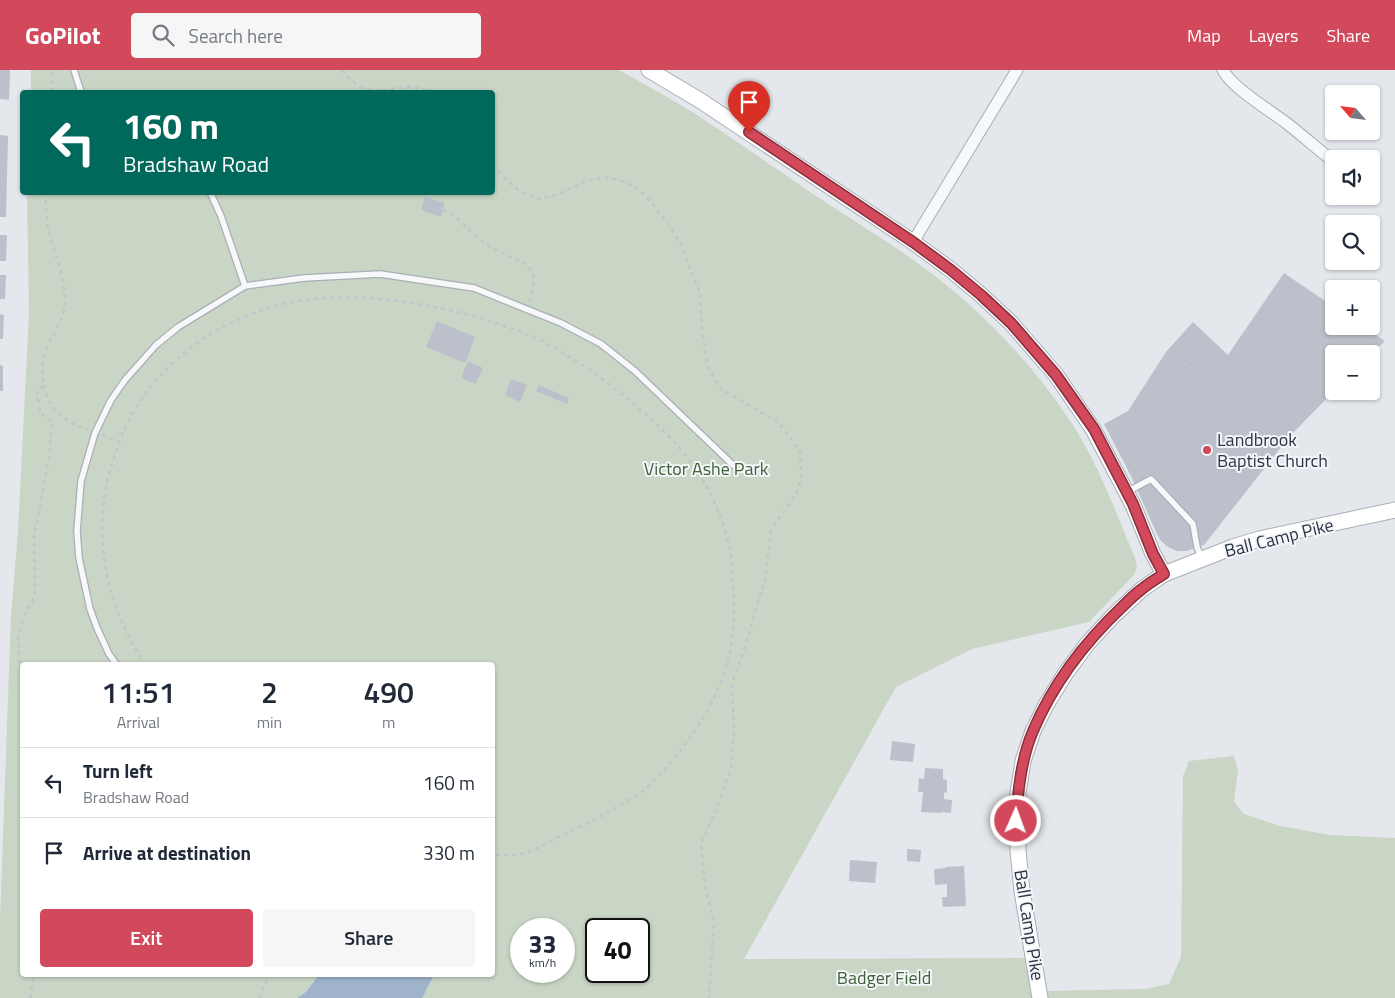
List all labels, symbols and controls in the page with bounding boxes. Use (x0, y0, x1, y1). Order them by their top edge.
search box (131, 13, 481, 58)
text: GoPilot (25, 17, 101, 53)
icon: search (149, 21, 177, 49)
text: Search here (189, 21, 283, 50)
text: Map (1187, 22, 1221, 49)
text: Layers (1249, 22, 1298, 49)
text: Share (1326, 22, 1370, 49)
pin (728, 81, 770, 132)
north arrow (1325, 85, 1380, 140)
map controls (1325, 85, 1380, 400)
icon: arrive (735, 88, 763, 116)
text: 160 m (123, 99, 219, 153)
icon: left (40, 110, 105, 175)
text: Bradshaw Road (123, 147, 269, 181)
button: sound (1325, 150, 1380, 205)
button: search (1325, 215, 1380, 270)
button: + (1325, 280, 1380, 335)
button: − (1325, 345, 1380, 400)
place label: Landbrook Baptist Church (1217, 426, 1328, 474)
marker: Landbrook Baptist Church (1201, 444, 1213, 456)
park label: Victor Ashe Park (644, 455, 769, 482)
street label: Ball Camp Pike (1221, 511, 1336, 564)
text: 11:51 (101, 669, 176, 715)
text: 2 (261, 669, 278, 715)
text: 490 (363, 669, 414, 715)
text: Arrival (117, 710, 160, 734)
text: min (257, 710, 282, 734)
text: m (382, 710, 395, 734)
text: Turn left (83, 756, 153, 785)
text: 160 m (423, 768, 475, 797)
icon: left (40, 769, 68, 797)
text: Bradshaw Road (83, 785, 189, 809)
position arrow (989, 794, 1041, 846)
text: Arrive at destination (83, 838, 251, 867)
text: 330 m (423, 838, 475, 867)
icon: arrive (40, 839, 68, 867)
street label: Ball Camp Pike (1007, 868, 1052, 982)
button: Exit (40, 909, 253, 967)
button: Share (263, 909, 475, 967)
speed limit sign: 40 (585, 918, 650, 983)
text: 33 (528, 925, 557, 963)
text: km/h (529, 953, 556, 972)
park label: Badger Field (837, 964, 931, 991)

